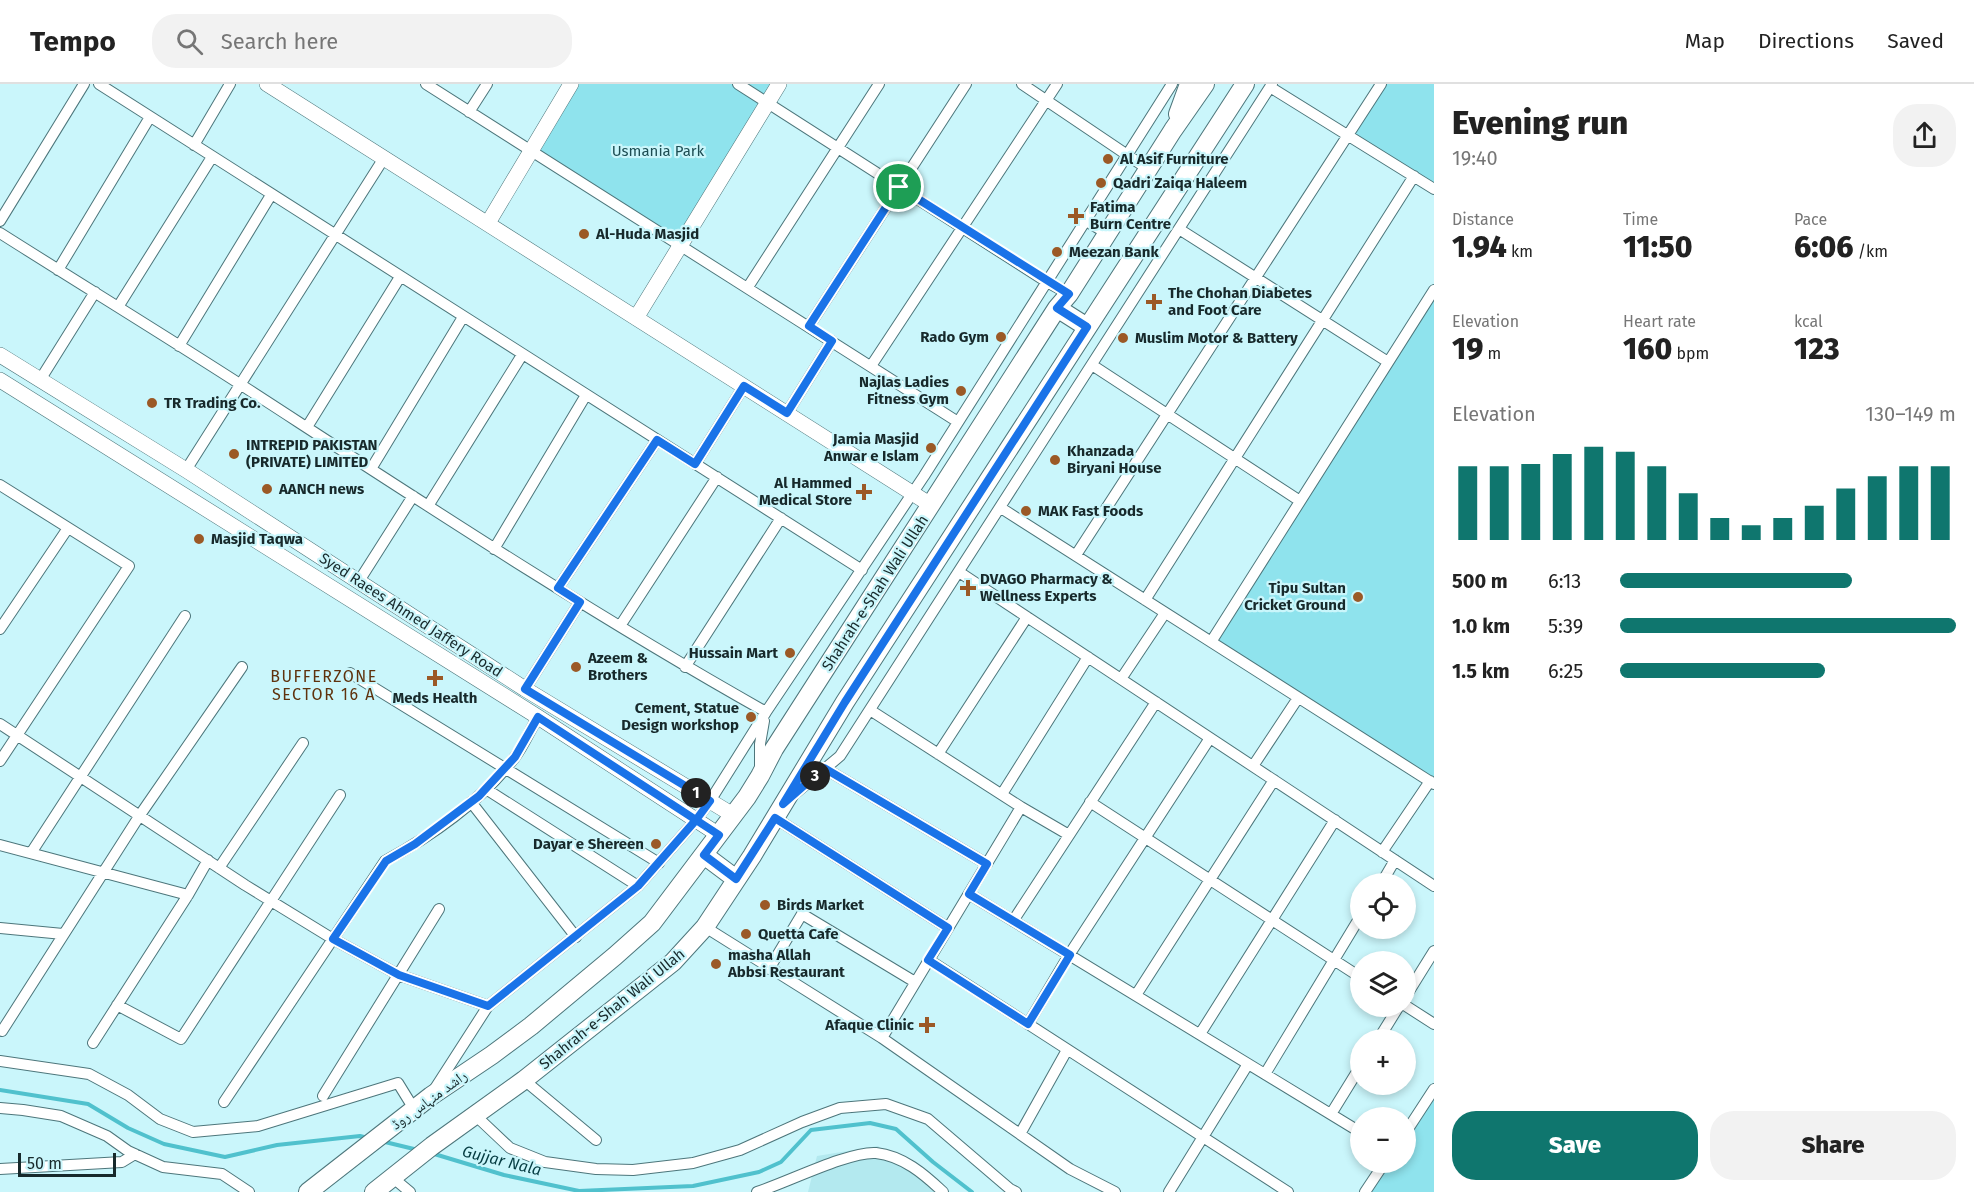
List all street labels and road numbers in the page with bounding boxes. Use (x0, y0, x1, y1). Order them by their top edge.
street label: Shahrah-e-Shah Wali Ullah (818, 512, 932, 674)
street label: Syed Raees Ahmed Jaffery Road (316, 549, 506, 681)
street label: Shahrah-e-Shah Wali Ullah (536, 945, 688, 1073)
street label: راشد منہاس روڈ (388, 1066, 471, 1134)

